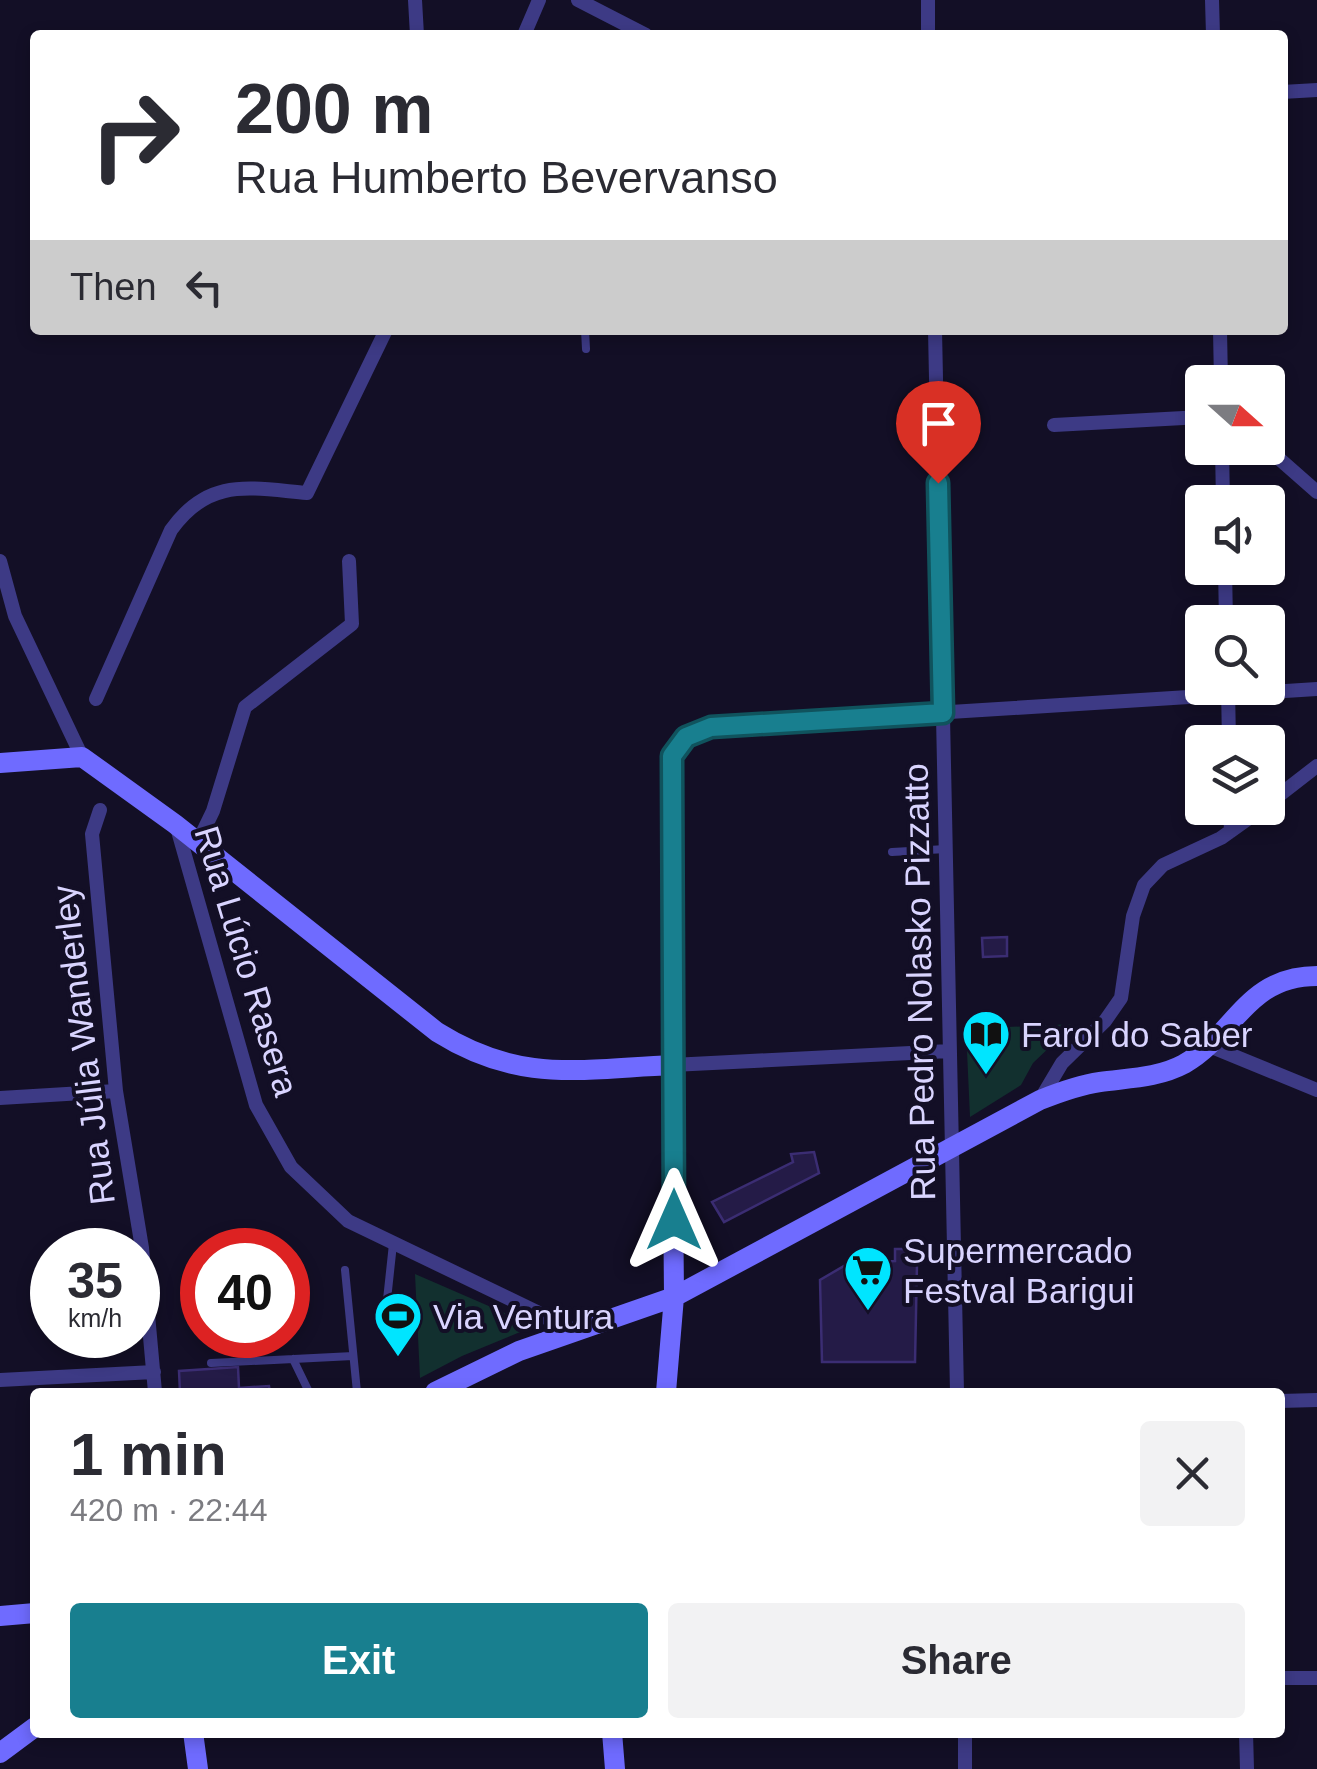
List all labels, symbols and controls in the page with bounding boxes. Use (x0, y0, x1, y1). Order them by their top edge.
icon: right (70, 70, 200, 200)
text: 200 m (235, 70, 433, 148)
text: Rua Humberto Bevervanso (235, 152, 778, 203)
icon: left (177, 260, 232, 315)
text: Then (70, 266, 157, 308)
north arrow (1185, 365, 1285, 465)
map controls (1185, 365, 1285, 825)
pin (896, 381, 981, 484)
icon: arrive (911, 396, 966, 451)
button: sound (1185, 485, 1285, 585)
button: search (1185, 605, 1285, 705)
button: layers (1185, 725, 1285, 825)
street label: Rua Pedro Nolasko Pizzatto (896, 763, 942, 1201)
street label: Rua Lúcio Rasera (187, 821, 307, 1101)
street label: Rua Júlia Wanderley (44, 883, 122, 1207)
library icon: Farol do Saber (960, 1008, 1012, 1076)
place label: Farol do Saber (1021, 1015, 1253, 1054)
position arrow (622, 1168, 726, 1272)
speed limit sign: 40 (180, 1228, 310, 1358)
place label: Supermercado Festval Barigui (903, 1231, 1134, 1310)
supermarket icon: Supermercado Festval Barigui (842, 1244, 894, 1312)
text: 35 (67, 1253, 123, 1309)
sports icon: Via Ventura (372, 1290, 424, 1358)
place label: Via Ventura (433, 1297, 614, 1336)
text: km/h (68, 1304, 122, 1332)
text: 1 min (70, 1421, 227, 1488)
button: close (1140, 1421, 1245, 1526)
text: 420 m · 22:44 (70, 1492, 267, 1528)
button: Exit (70, 1603, 648, 1718)
button: Share (668, 1603, 1245, 1718)

